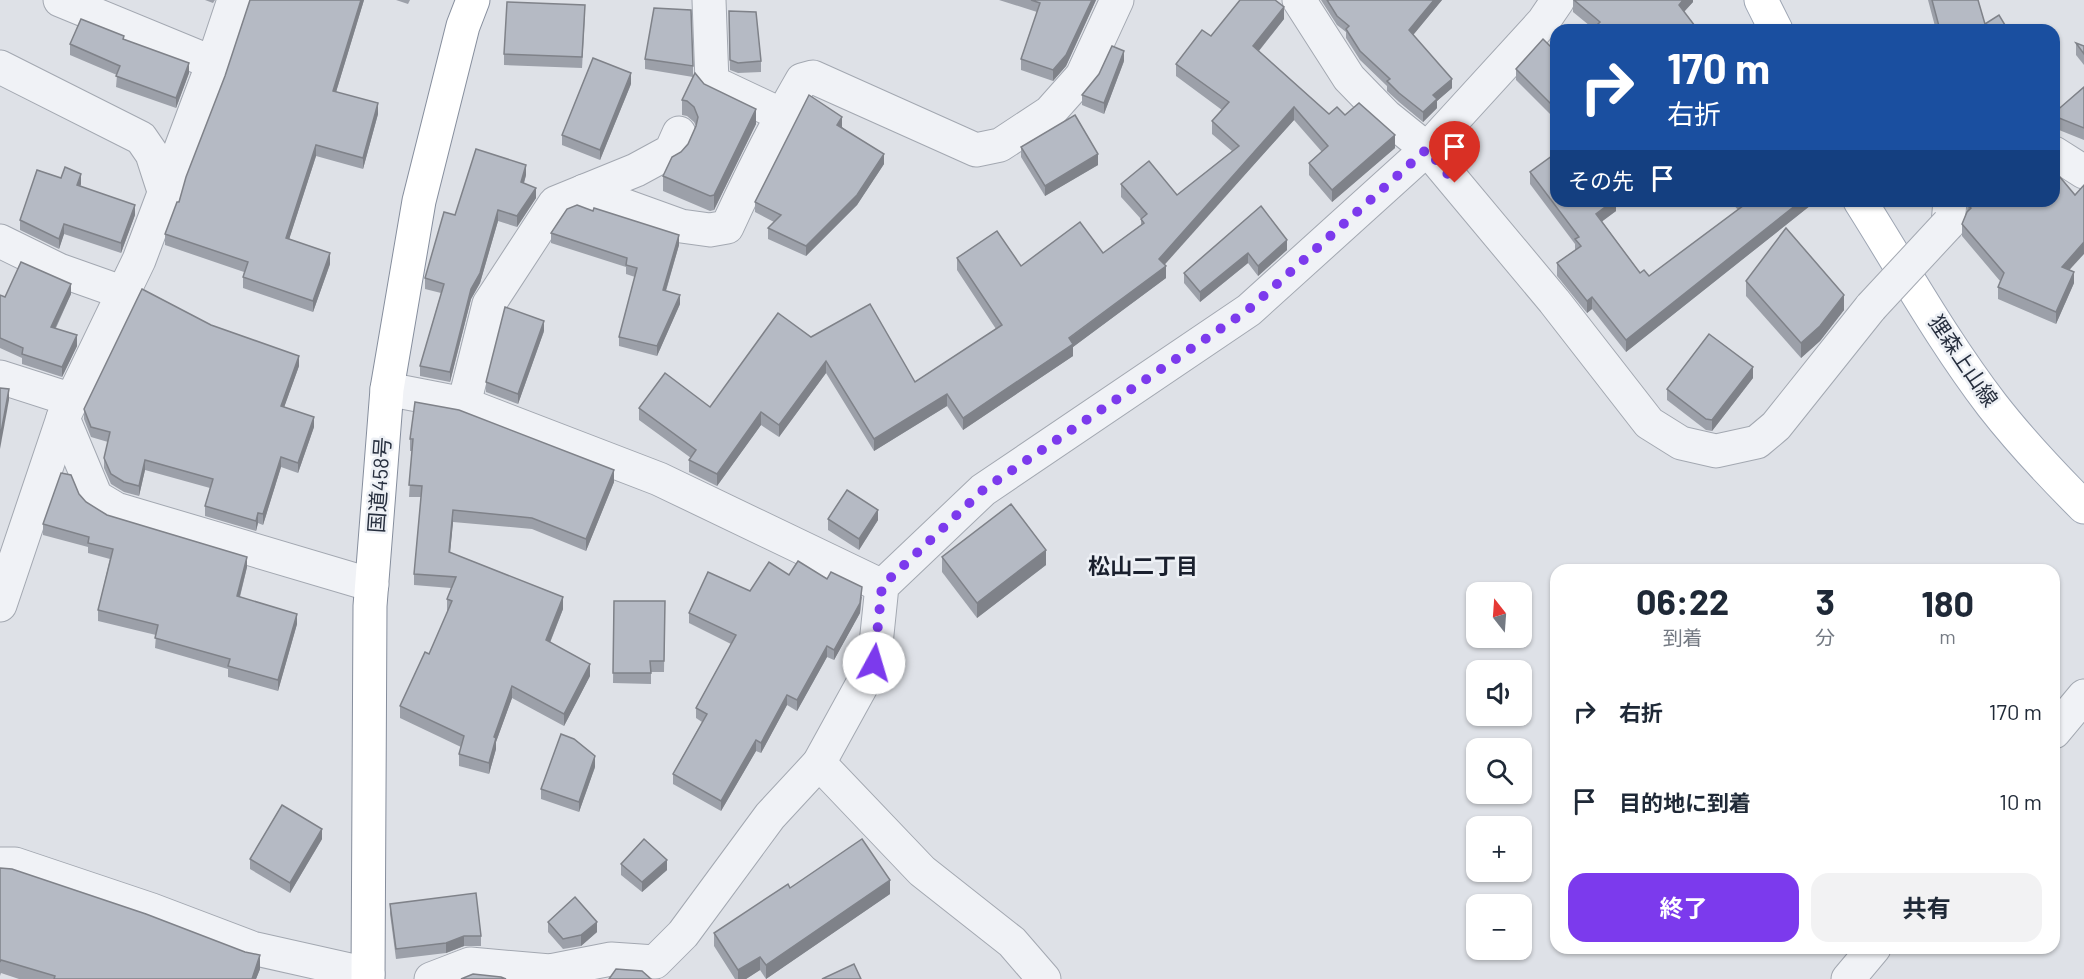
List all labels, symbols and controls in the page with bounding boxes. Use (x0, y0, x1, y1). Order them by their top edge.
text: 170 m (1667, 42, 1770, 92)
icon: right (1568, 48, 1646, 126)
text: 右折 (1667, 97, 1721, 129)
pin (1429, 121, 1480, 183)
icon: arrive (1438, 130, 1471, 163)
icon: arrive (1646, 162, 1679, 195)
text: その先 (1568, 167, 1634, 193)
street label: 狸森上山線 (1925, 310, 2004, 411)
street label: 国道458号 (363, 436, 394, 534)
district label: 松山二丁目 (1088, 552, 1198, 578)
text: 06:22 (1636, 579, 1729, 622)
text: 3 (1816, 579, 1835, 622)
text: 180 (1921, 581, 1974, 624)
north arrow (1466, 582, 1532, 648)
map controls (1466, 582, 1532, 960)
text: m (1939, 624, 1956, 648)
text: 到着 (1663, 625, 1703, 649)
text: 分 (1815, 625, 1835, 649)
position arrow (842, 631, 906, 695)
button: sound (1466, 660, 1532, 726)
icon: right (1568, 695, 1601, 728)
text: 170 m (1989, 698, 2042, 724)
text: 右折 (1619, 699, 1663, 725)
button: search (1466, 738, 1532, 804)
icon: arrive (1568, 785, 1601, 818)
text: 10 m (1999, 788, 2042, 814)
text: 目的地に到着 (1619, 789, 1751, 815)
button: + (1466, 816, 1532, 882)
button: 終了 (1568, 873, 1799, 942)
button: 共有 (1811, 873, 2042, 942)
button: − (1466, 894, 1532, 960)

